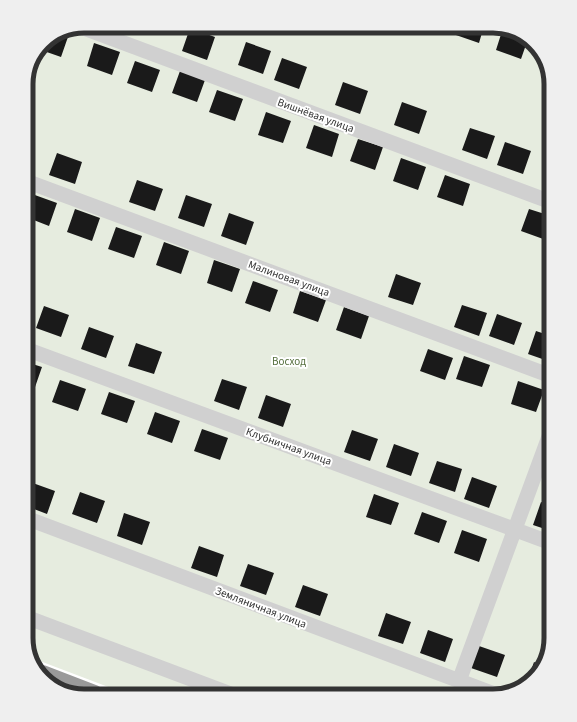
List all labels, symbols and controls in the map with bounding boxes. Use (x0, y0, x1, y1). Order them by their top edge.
street label: Вишнёвая улица (275, 95, 356, 136)
street label: Малиновая улица (246, 257, 332, 300)
park label: Восход (272, 354, 306, 369)
street label: Клубничная улица (244, 424, 334, 469)
street label: Земляничная улица (213, 583, 309, 632)

